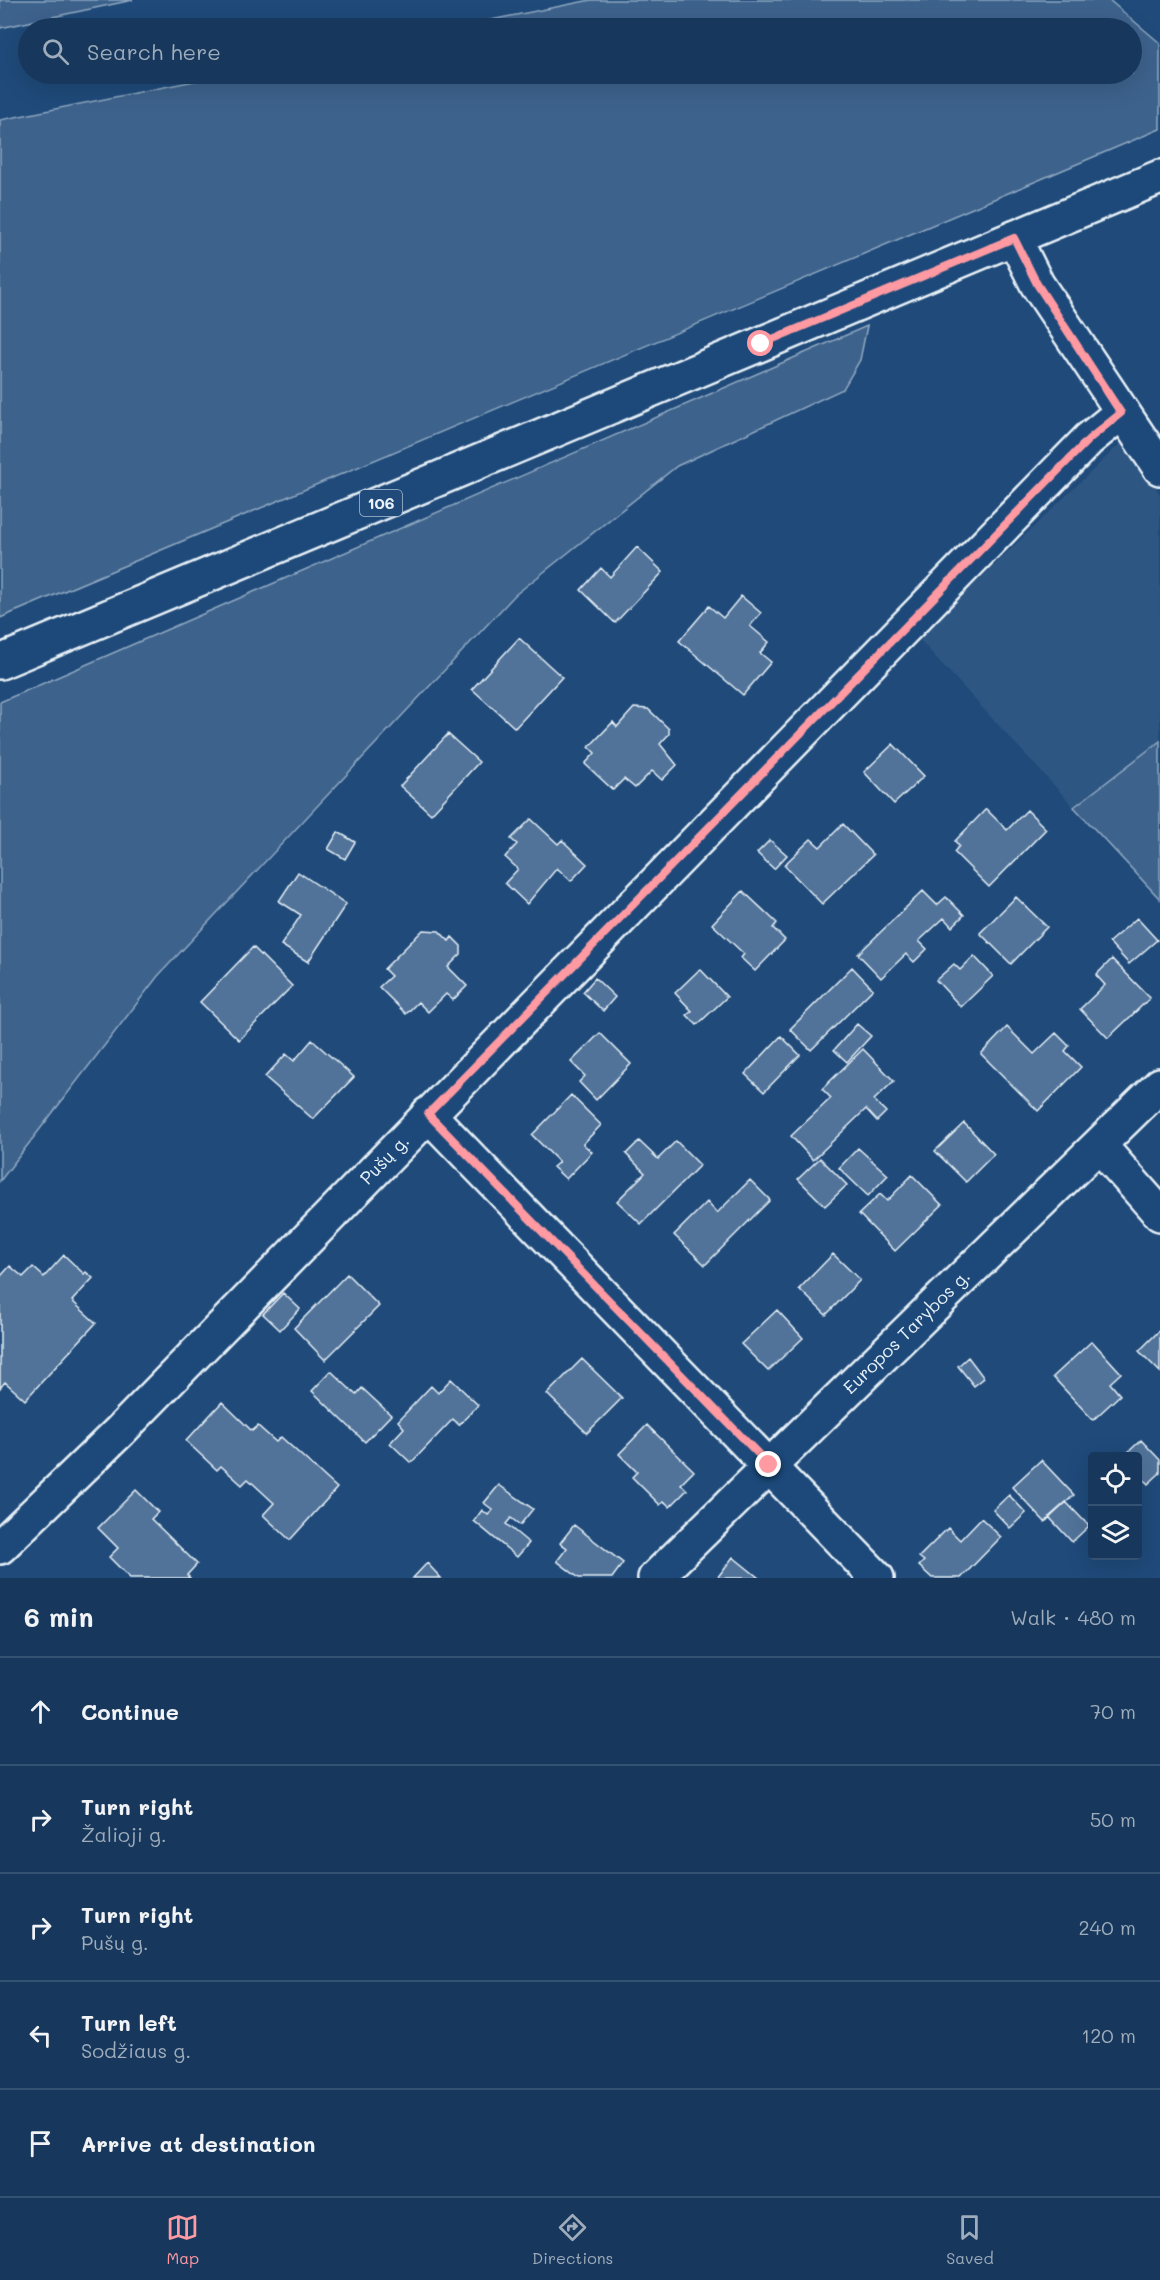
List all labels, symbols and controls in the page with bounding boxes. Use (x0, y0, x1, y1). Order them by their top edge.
search box (18, 18, 1142, 84)
icon: search (39, 35, 72, 68)
text: Search here (87, 37, 221, 66)
route start (747, 330, 773, 356)
road number: 106 (360, 490, 402, 516)
street label: Pušų g. (354, 1129, 414, 1189)
street label: Europos Tarybos g. (838, 1264, 975, 1399)
route end (755, 1451, 781, 1477)
map controls (1088, 1452, 1142, 1560)
button: locate (1088, 1452, 1142, 1506)
button: layers (1088, 1506, 1142, 1560)
text: 6 min (24, 1600, 93, 1634)
text: Walk · 480 m (1010, 1604, 1136, 1630)
icon: ahead (24, 1695, 57, 1728)
text: Continue (81, 1697, 179, 1726)
text: 70 m (1090, 1698, 1136, 1724)
text: Turn right (81, 1792, 193, 1821)
icon: right (24, 1803, 57, 1836)
text: 50 m (1090, 1806, 1136, 1832)
text: Žalioji g. (81, 1821, 167, 1847)
text: Turn right (81, 1900, 193, 1929)
icon: right (24, 1911, 57, 1944)
text: 240 m (1078, 1914, 1136, 1940)
text: Pušų g. (81, 1929, 149, 1955)
text: Turn left (81, 2008, 177, 2037)
icon: left (24, 2019, 57, 2052)
text: 120 m (1081, 2022, 1136, 2048)
text: Sodžiaus g. (81, 2037, 191, 2063)
icon: arrive (24, 2127, 57, 2160)
text: Arrive at destination (81, 2129, 316, 2158)
tab: Map (166, 2211, 199, 2268)
tab: Directions (532, 2211, 613, 2268)
tab: Saved (946, 2211, 994, 2268)

